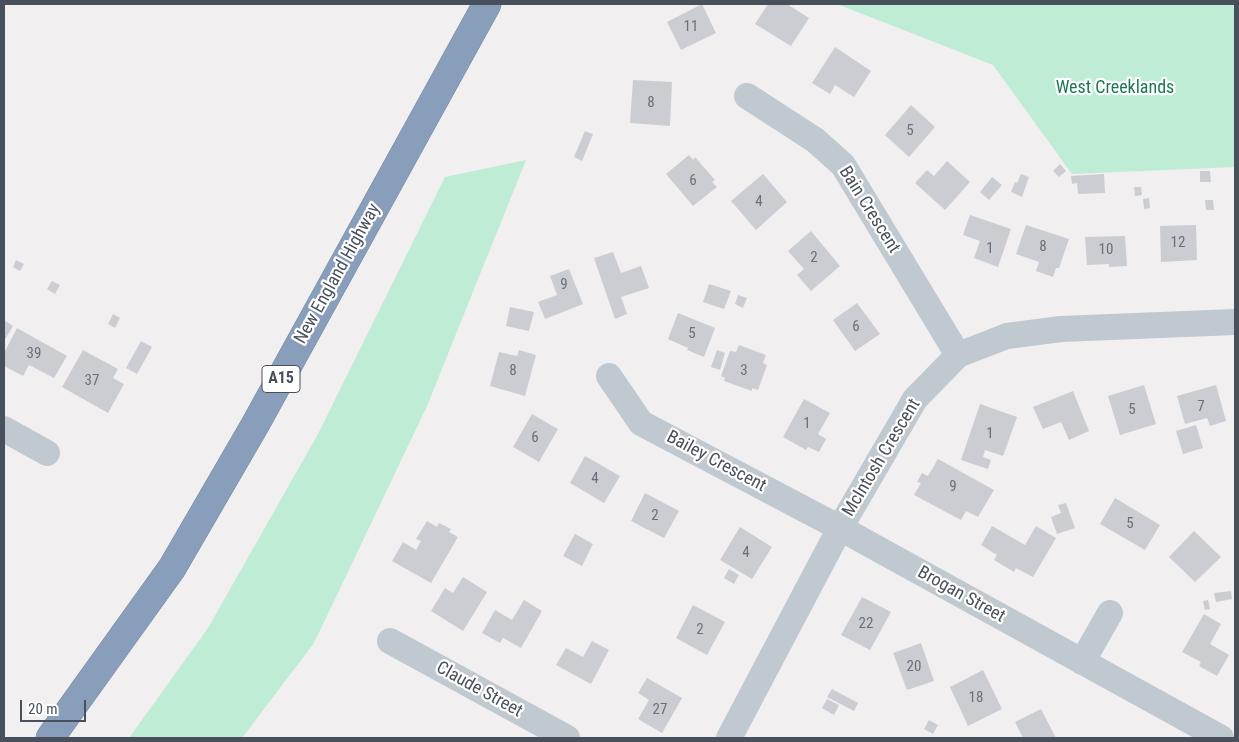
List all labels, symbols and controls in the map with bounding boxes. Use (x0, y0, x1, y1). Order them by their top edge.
house number: 11 (684, 18, 698, 36)
park label: West Creeklands (1056, 77, 1174, 99)
house number: 8 (647, 94, 655, 112)
house number: 5 (906, 122, 914, 140)
street label: Bain Crescent (834, 163, 904, 257)
house number: 6 (689, 172, 697, 190)
house number: 4 (755, 193, 763, 211)
street label: New England Highway (290, 200, 386, 348)
house number: 12 (1171, 234, 1185, 252)
house number: 8 (1039, 238, 1047, 256)
house number: 1 (986, 240, 994, 258)
house number: 10 (1099, 241, 1113, 259)
house number: 2 (810, 249, 818, 267)
house number: 9 (560, 276, 568, 294)
house number: 6 (852, 318, 860, 336)
house number: 5 (688, 325, 696, 343)
house number: 39 (27, 345, 41, 363)
house number: 8 (509, 362, 517, 380)
house number: 3 (740, 362, 748, 380)
road number: A15 (262, 366, 300, 392)
house number: 37 (85, 372, 99, 390)
street label: McIntosh Crescent (838, 395, 926, 521)
house number: 7 (1197, 398, 1205, 416)
house number: 5 (1128, 401, 1136, 419)
house number: 1 (803, 415, 811, 433)
house number: 1 (986, 425, 994, 443)
street label: Bailey Crescent (663, 427, 769, 497)
house number: 6 (531, 429, 539, 447)
house number: 4 (591, 470, 599, 488)
house number: 9 (949, 478, 957, 496)
house number: 2 (651, 507, 659, 525)
house number: 5 (1126, 515, 1134, 533)
house number: 4 (742, 544, 750, 562)
street label: Brogan Street (913, 562, 1009, 628)
house number: 22 (859, 615, 873, 633)
house number: 2 (696, 621, 704, 639)
street label: Claude Street (432, 657, 526, 723)
house number: 20 (907, 658, 921, 676)
house number: 18 (969, 689, 983, 707)
scale bar (22, 690, 89, 722)
text: 20 m (28, 700, 58, 718)
house number: 27 (653, 701, 667, 719)

